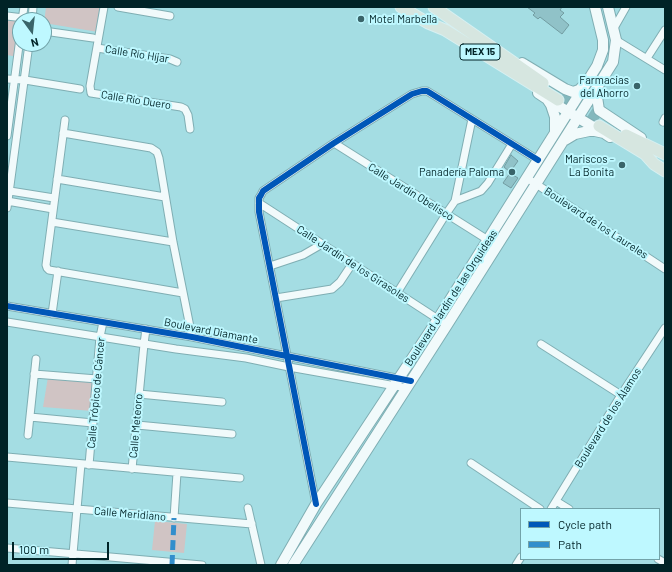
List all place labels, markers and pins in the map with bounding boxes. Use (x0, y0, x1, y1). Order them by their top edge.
place label: Motel Marbella (369, 12, 437, 26)
marker: Motel Marbella (356, 14, 366, 24)
place label: Farmacias del Ahorro (579, 73, 629, 99)
marker: Farmacias del Ahorro (632, 81, 642, 91)
place label: Mariscos - La Bonita (565, 152, 614, 178)
marker: Mariscos - La Bonita (617, 160, 627, 170)
place label: Panadería Paloma (419, 165, 504, 179)
marker: Panadería Paloma (507, 167, 517, 177)

